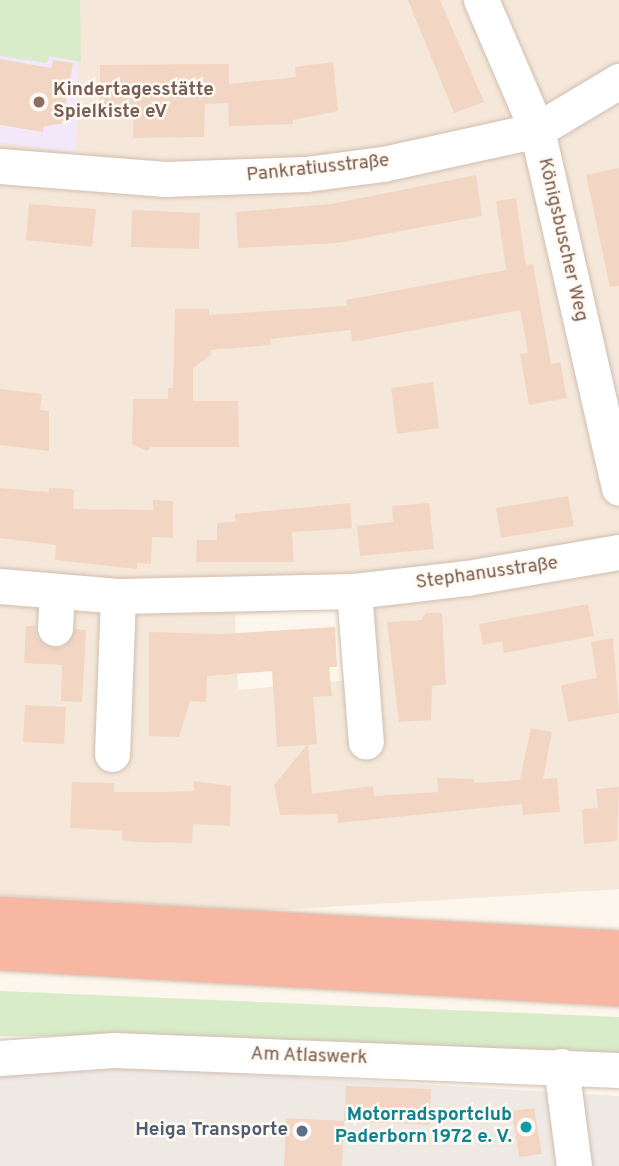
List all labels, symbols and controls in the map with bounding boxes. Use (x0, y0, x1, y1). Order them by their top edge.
place label: Kindertagesstätte Spielkiste eV (53, 80, 214, 124)
marker: Kindertagesstätte Spielkiste eV (31, 94, 47, 110)
street label: Pankratiusstraße (245, 150, 391, 188)
street label: Königsbuscher Weg (532, 156, 592, 324)
street label: Stephanusstraße (414, 553, 560, 595)
street label: Am Atlaswerk (250, 1044, 368, 1070)
place label: Motorradsportclub Paderborn 1972 e. V. (334, 1105, 512, 1149)
marker: Motorradsportclub Paderborn 1972 e. V. (518, 1119, 534, 1135)
place label: Heiga Transporte (135, 1120, 288, 1142)
marker: Heiga Transporte (294, 1123, 310, 1139)

